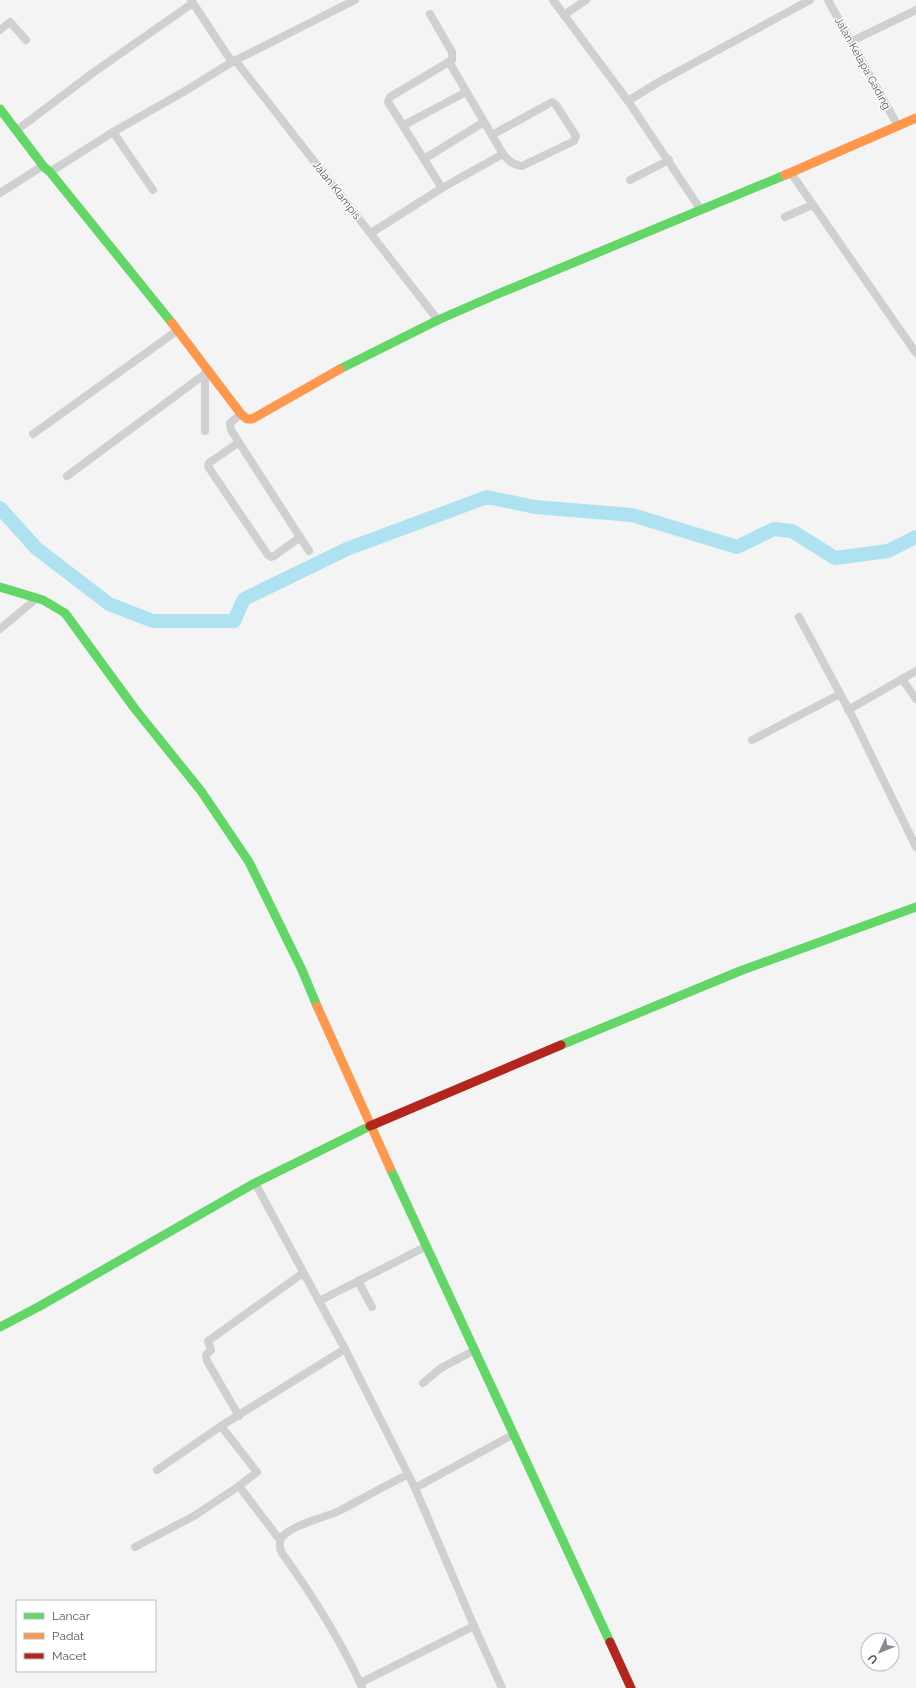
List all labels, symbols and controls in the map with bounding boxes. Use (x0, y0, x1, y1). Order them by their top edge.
street label: Jalan Kelapa Gading (832, 15, 893, 112)
street label: Jalan Klampis (310, 159, 363, 222)
legend (16, 1600, 156, 1672)
text: Lancar (52, 1609, 91, 1623)
text: Padat (52, 1629, 84, 1643)
north arrow (860, 1632, 900, 1672)
text: Macet (52, 1649, 87, 1663)
text: U (866, 1651, 881, 1666)

